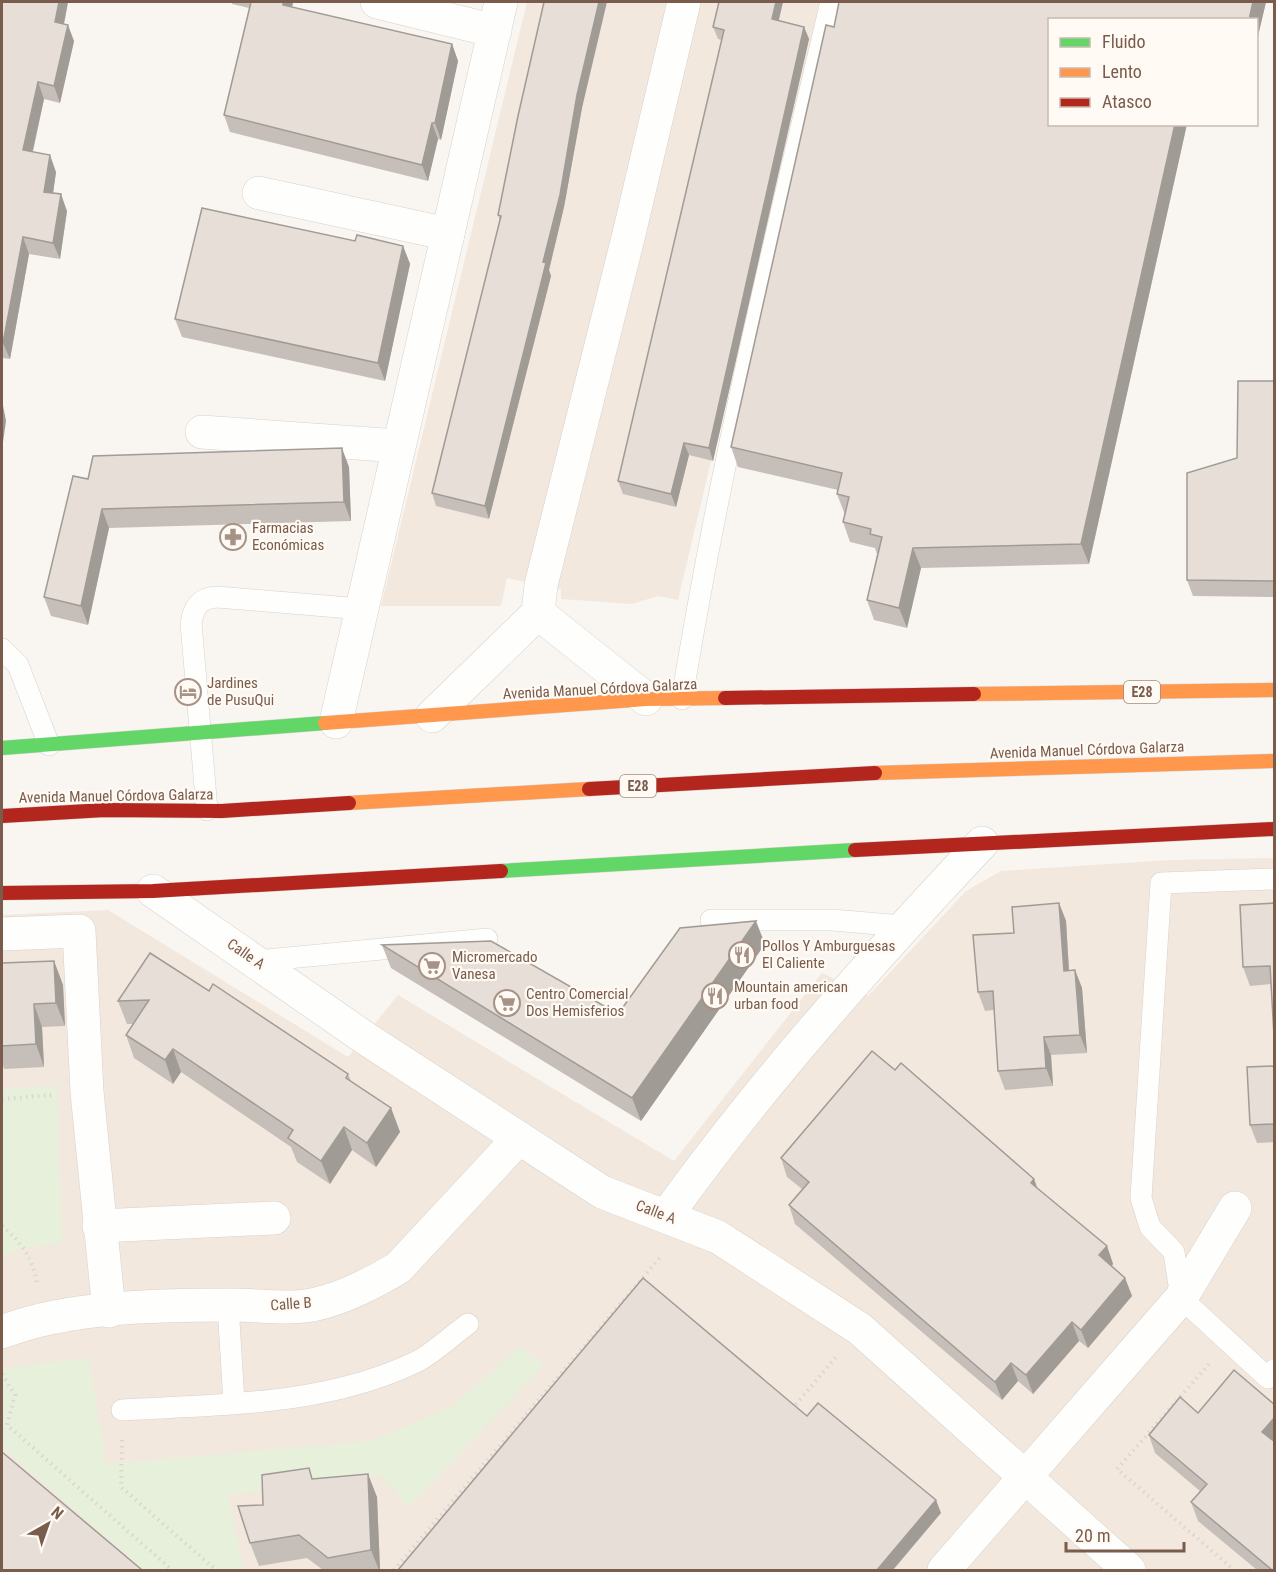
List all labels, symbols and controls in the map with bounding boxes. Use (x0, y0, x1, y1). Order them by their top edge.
legend (1048, 18, 1258, 126)
text: Fluido (1102, 31, 1146, 52)
text: Lento (1102, 61, 1142, 82)
text: Atasco (1102, 91, 1152, 112)
place label: Farmacias Económicas (252, 519, 324, 554)
pharmacy icon: Farmacias Económicas (218, 522, 248, 552)
place label: Jardines de PusuQui (207, 674, 274, 709)
street label: Avenida Manuel Córdova Galarza (502, 675, 698, 703)
hotel icon: Jardines de PusuQui (173, 677, 203, 707)
road number: E28 (1124, 681, 1160, 703)
street label: Avenida Manuel Córdova Galarza (989, 738, 1185, 762)
road number: E28 (620, 775, 656, 797)
street label: Avenida Manuel Córdova Galarza (19, 785, 213, 807)
street label: Calle A (224, 935, 269, 974)
place label: Pollos Y Amburguesas El Caliente (762, 937, 895, 972)
restaurant icon: Pollos Y Amburguesas El Caliente (727, 940, 757, 970)
place label: Micromercado Vanesa (452, 948, 538, 983)
supermarket icon: Micromercado Vanesa (417, 951, 447, 981)
place label: Mountain american urban food (734, 978, 848, 1013)
restaurant icon: Mountain american urban food (700, 981, 730, 1011)
place label: Centro Comercial Dos Hemisferios (526, 985, 628, 1020)
supermarket icon: Centro Comercial Dos Hemisferios (492, 988, 522, 1018)
street label: Calle A (633, 1196, 679, 1228)
street label: Calle B (270, 1294, 312, 1314)
north arrow (18, 1494, 78, 1554)
text: N (47, 1502, 67, 1523)
scale bar (1066, 1515, 1184, 1553)
text: 20 m (1075, 1525, 1110, 1546)

